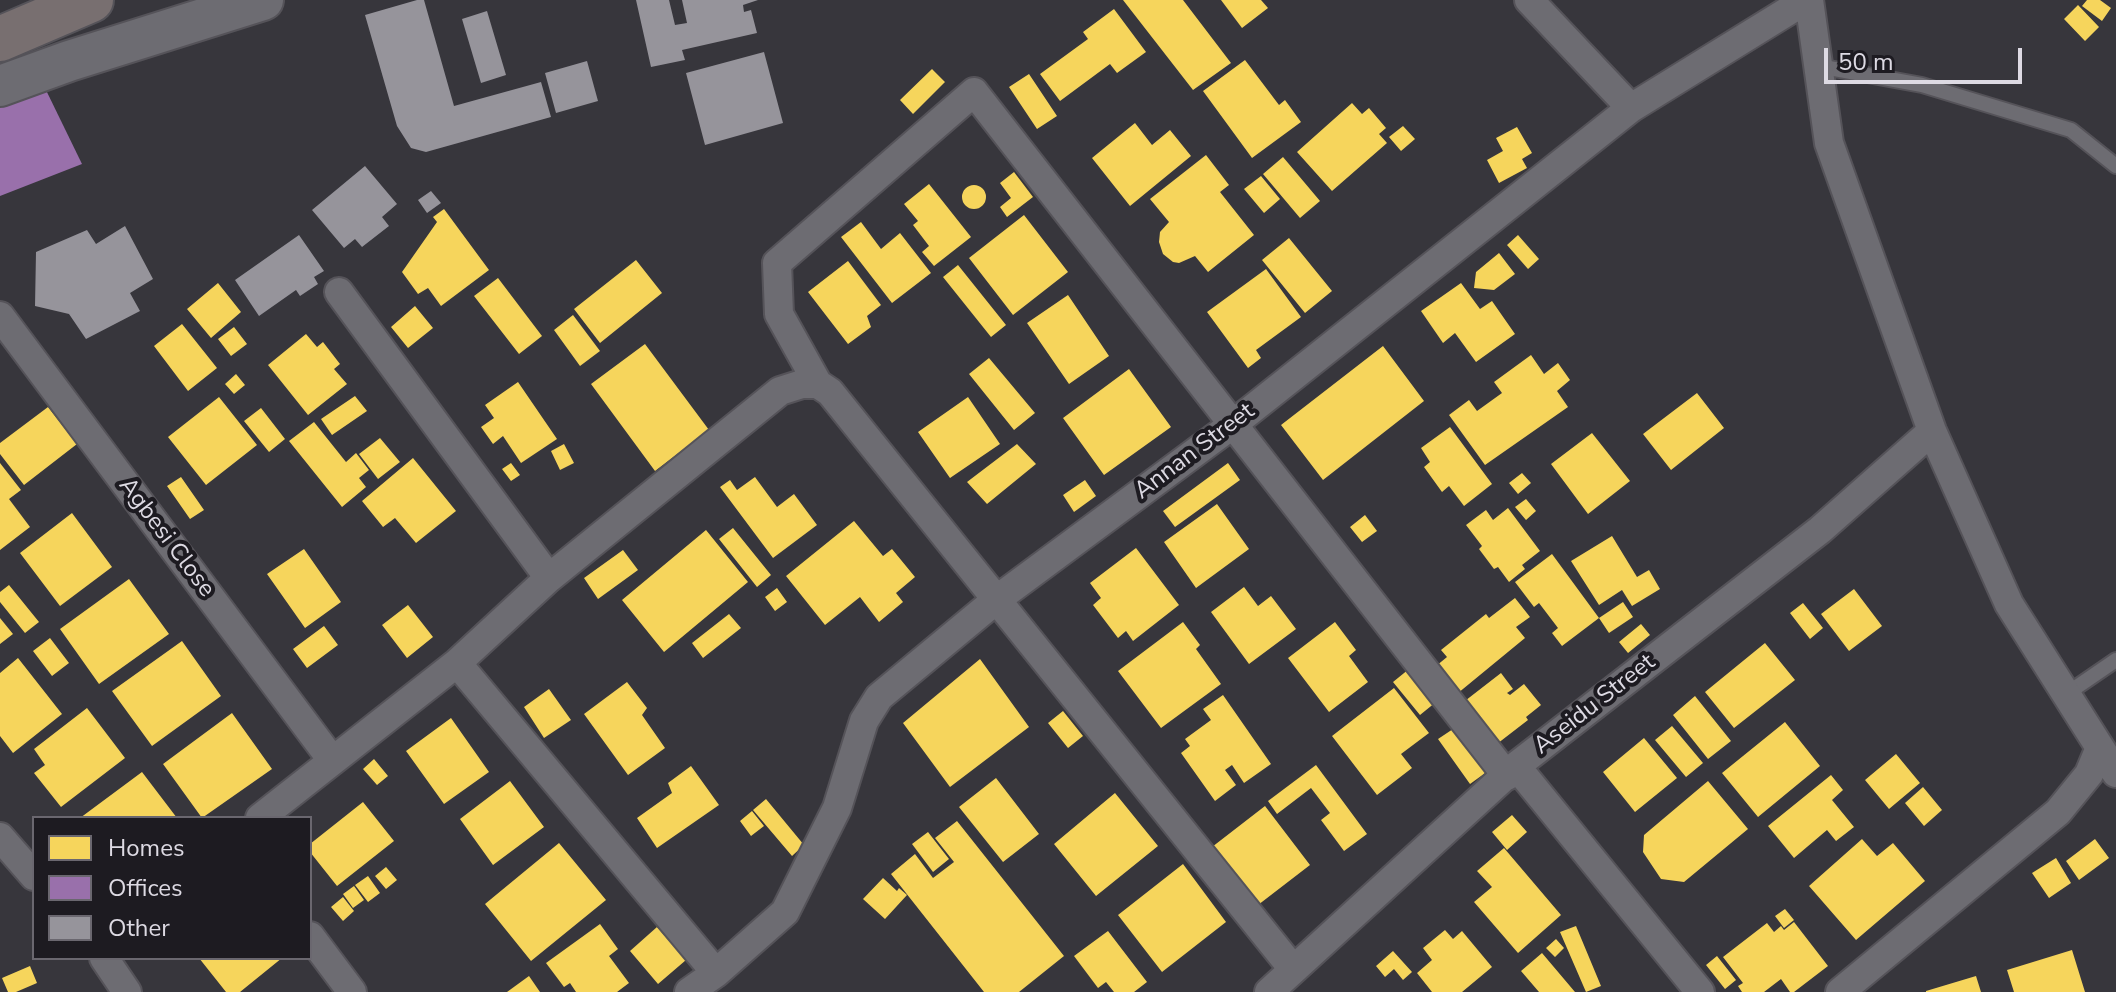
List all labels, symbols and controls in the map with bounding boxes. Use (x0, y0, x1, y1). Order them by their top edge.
scale bar (1828, 32, 2026, 82)
text: 50 m (1838, 46, 1894, 78)
street label: Annan Street (1129, 398, 1261, 506)
street label: Agbesi Close (112, 473, 220, 603)
street label: Aseidu Street (1528, 649, 1662, 761)
legend (32, 816, 312, 960)
text: Homes (108, 832, 184, 864)
text: Offices (108, 872, 183, 904)
text: Other (108, 912, 170, 944)

